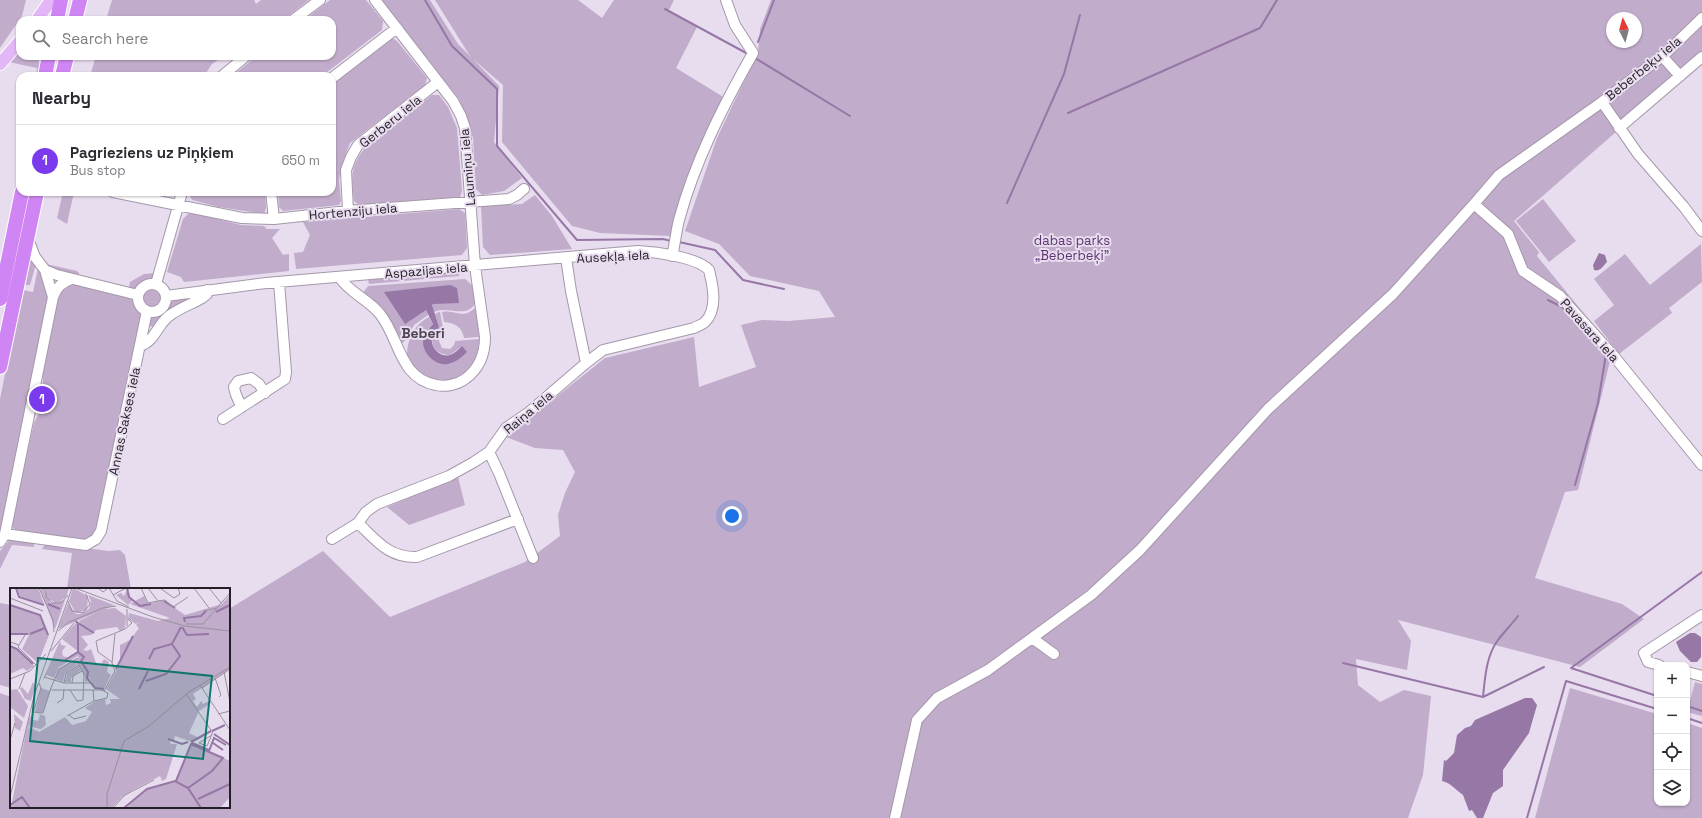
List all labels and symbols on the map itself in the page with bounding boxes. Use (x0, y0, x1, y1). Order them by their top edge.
north arrow (1606, 12, 1642, 48)
street label: Beberbeķu iela (1602, 32, 1685, 104)
street label: Gerberu iela (356, 91, 425, 152)
street label: Laumiņu iela (456, 127, 479, 206)
street label: Hortenziju iela (308, 199, 399, 224)
park label: dabas parks „Beberbeķi” (1034, 232, 1110, 264)
street label: Ausekļa iela (576, 246, 651, 267)
street label: Aspazijas iela (384, 258, 469, 283)
street label: Pavasara iela (1556, 295, 1623, 366)
district label: Beberi (401, 324, 445, 342)
street label: Annas Sakses iela (105, 365, 144, 477)
pin: 1 (29, 384, 55, 414)
street label: Raiņa iela (500, 387, 557, 438)
your location (722, 506, 742, 526)
inset map (10, 588, 230, 808)

